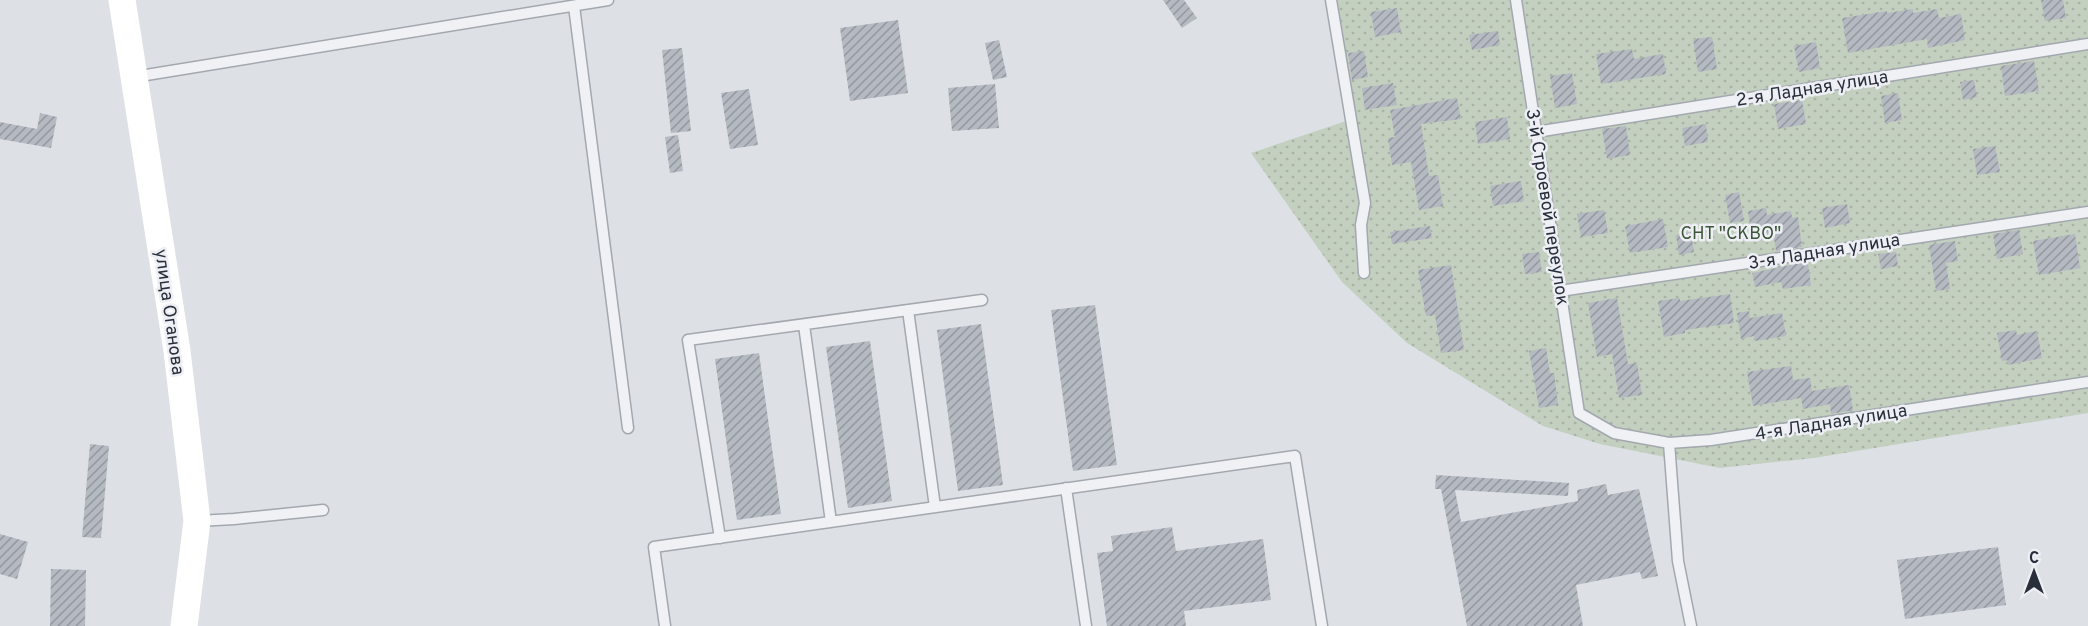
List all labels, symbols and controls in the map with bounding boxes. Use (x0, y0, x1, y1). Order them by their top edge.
street label: 2-я Ладная улица (1735, 66, 1890, 113)
street label: 3-й Строевой переулок (1520, 107, 1573, 307)
park label: СНТ "СКВО" (1681, 223, 1781, 246)
street label: 3-я Ладная улица (1747, 229, 1902, 276)
street label: улица Оганова (148, 248, 189, 377)
street label: 4-я Ладная улица (1753, 400, 1909, 447)
north arrow (2004, 542, 2064, 602)
text: С (2029, 549, 2039, 569)

